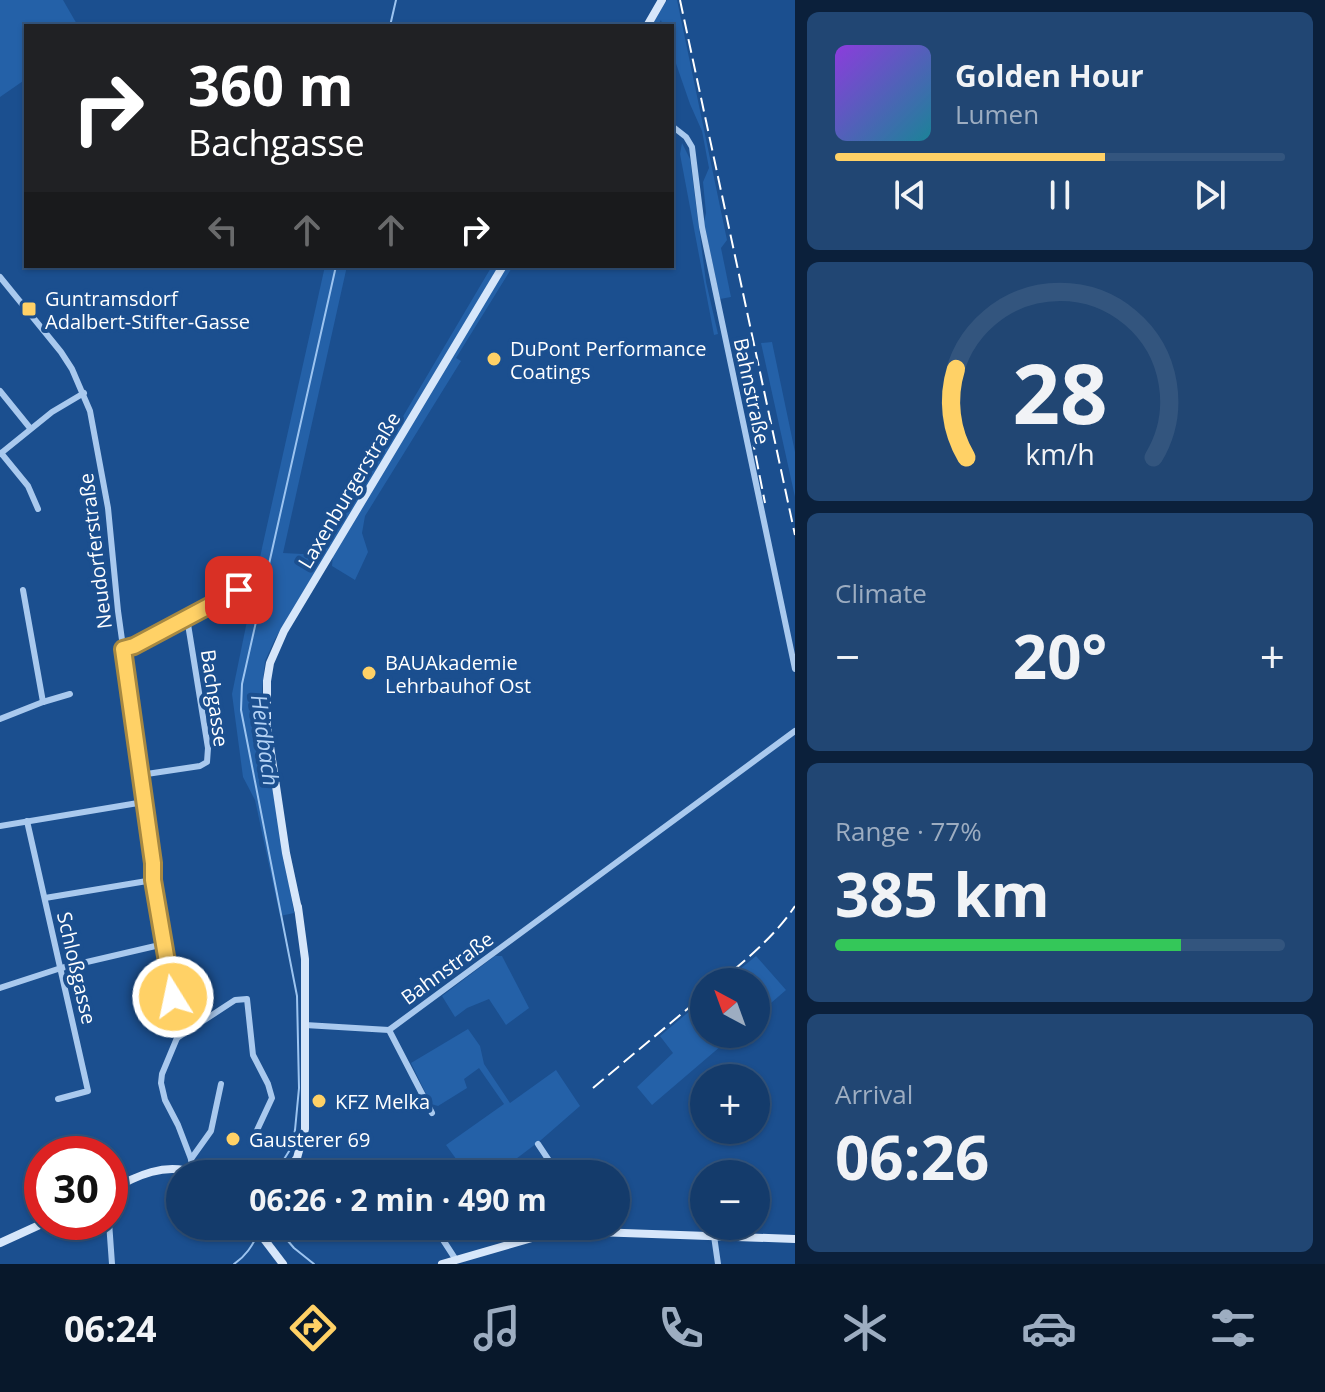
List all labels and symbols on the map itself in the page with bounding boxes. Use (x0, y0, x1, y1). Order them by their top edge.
place label: Guntramsdorf Adalbert-Stifter-Gasse (45, 285, 250, 335)
marker: Guntramsdorf Adalbert-Stifter-Gasse (20, 300, 38, 318)
place label: DuPont Performance Coatings (510, 335, 707, 385)
street label: Bahnstraße (728, 335, 776, 447)
marker: DuPont Performance Coatings (485, 350, 503, 368)
street label: Laxenburgerstraße (292, 407, 406, 573)
street label: Neudorferstraße (72, 472, 118, 630)
pin (205, 556, 273, 624)
street label: Bachgasse (195, 648, 235, 748)
place label: BAUAkademie Lehrbauhof Ost (385, 649, 531, 699)
marker: BAUAkademie Lehrbauhof Ost (360, 664, 378, 682)
water label: Heidbach (245, 692, 287, 788)
street label: Schloßgasse (51, 909, 103, 1027)
street label: Bahnstraße (395, 925, 499, 1011)
position arrow (131, 955, 215, 1039)
north arrow (690, 968, 770, 1048)
place label: KFZ Melka (335, 1088, 430, 1115)
marker: KFZ Melka (310, 1092, 328, 1110)
place label: Gausterer 69 (249, 1126, 370, 1153)
marker: Gausterer 69 (224, 1130, 242, 1148)
speed limit sign: 30 (24, 1136, 128, 1240)

